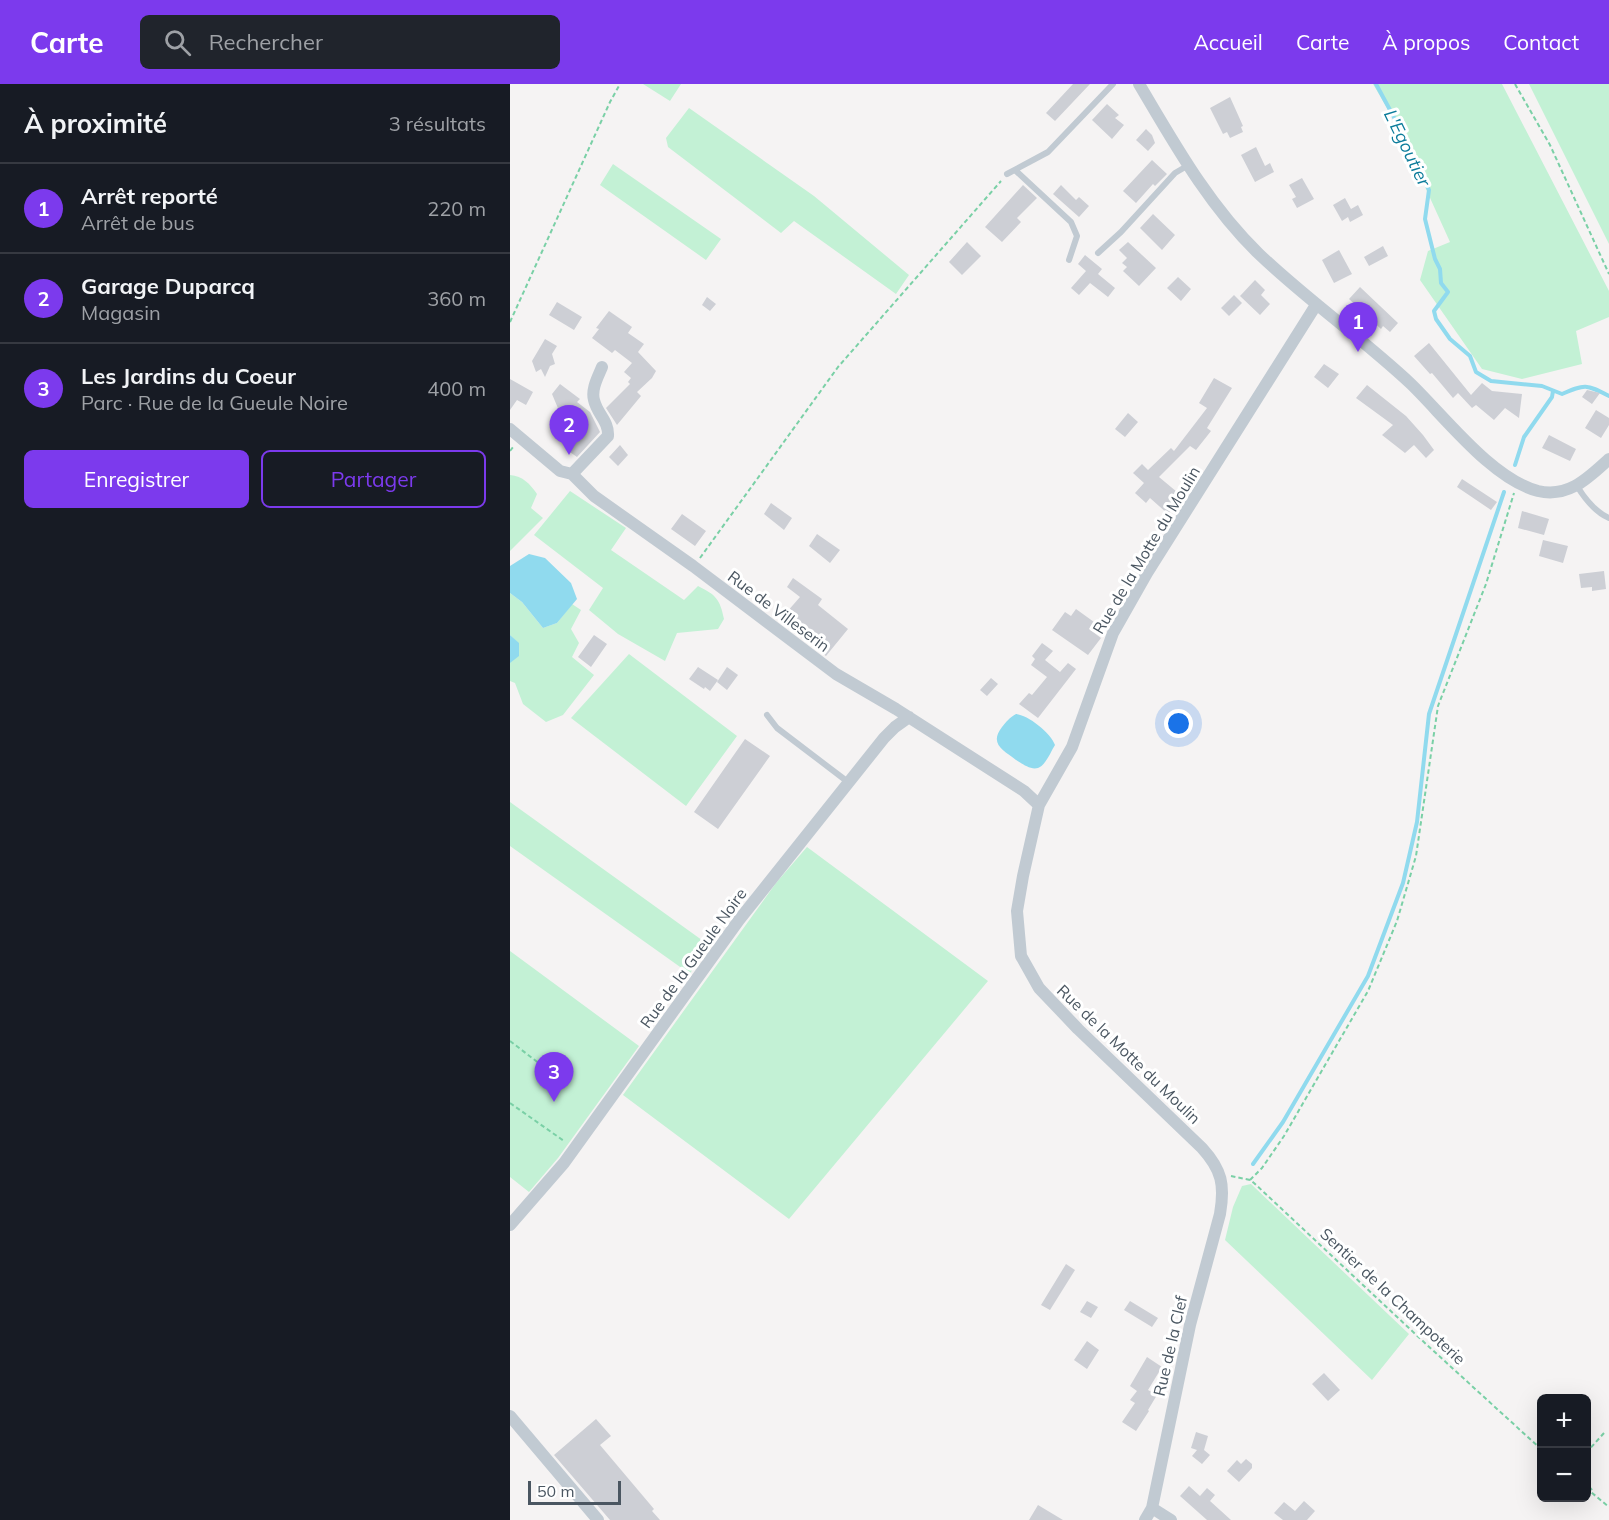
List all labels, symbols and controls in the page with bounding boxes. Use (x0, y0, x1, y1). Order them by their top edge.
search box (140, 15, 560, 69)
text: Carte (30, 25, 104, 60)
icon: search (161, 26, 194, 59)
text: Rechercher (209, 28, 323, 56)
text: Accueil (1193, 29, 1263, 55)
text: Carte (1296, 29, 1349, 55)
text: À propos (1382, 29, 1470, 55)
text: Contact (1503, 29, 1579, 55)
water label: L'Egoutier (1379, 106, 1437, 191)
text: À proximité (24, 107, 167, 140)
text: 3 résultats (389, 111, 486, 136)
text: Arrêt reporté (81, 182, 218, 210)
text: 1 (38, 196, 50, 221)
text: 220 m (427, 196, 486, 221)
text: Arrêt de bus (81, 210, 195, 235)
text: Garage Duparcq (81, 272, 255, 300)
text: 2 (38, 286, 50, 311)
text: 360 m (427, 286, 486, 311)
text: Magasin (81, 300, 161, 325)
pin: 1 (1338, 302, 1378, 352)
text: Les Jardins du Coeur (81, 362, 296, 390)
text: 3 (38, 376, 50, 401)
text: 400 m (427, 376, 486, 401)
text: Parc · Rue de la Gueule Noire (81, 390, 348, 415)
pin: 2 (550, 406, 588, 455)
button: Enregistrer (24, 450, 249, 508)
button: Partager (261, 450, 486, 508)
street label: Rue de la Motte du Moulin (1088, 463, 1204, 637)
street label: Rue de Villeserin (724, 566, 834, 656)
your location (1164, 709, 1193, 738)
street label: Rue de la Gueule Noire (636, 884, 750, 1032)
street label: Rue de la Motte du Moulin (1053, 980, 1205, 1128)
pin: 3 (534, 1052, 573, 1102)
street label: Sentier de la Champoterie (1316, 1223, 1470, 1369)
street label: Rue de la Clef (1149, 1293, 1191, 1398)
map controls (1537, 1394, 1591, 1502)
button: + (1537, 1394, 1591, 1448)
button: − (1537, 1448, 1591, 1502)
scale bar (528, 1478, 621, 1506)
text: 50 m (537, 1481, 574, 1501)

